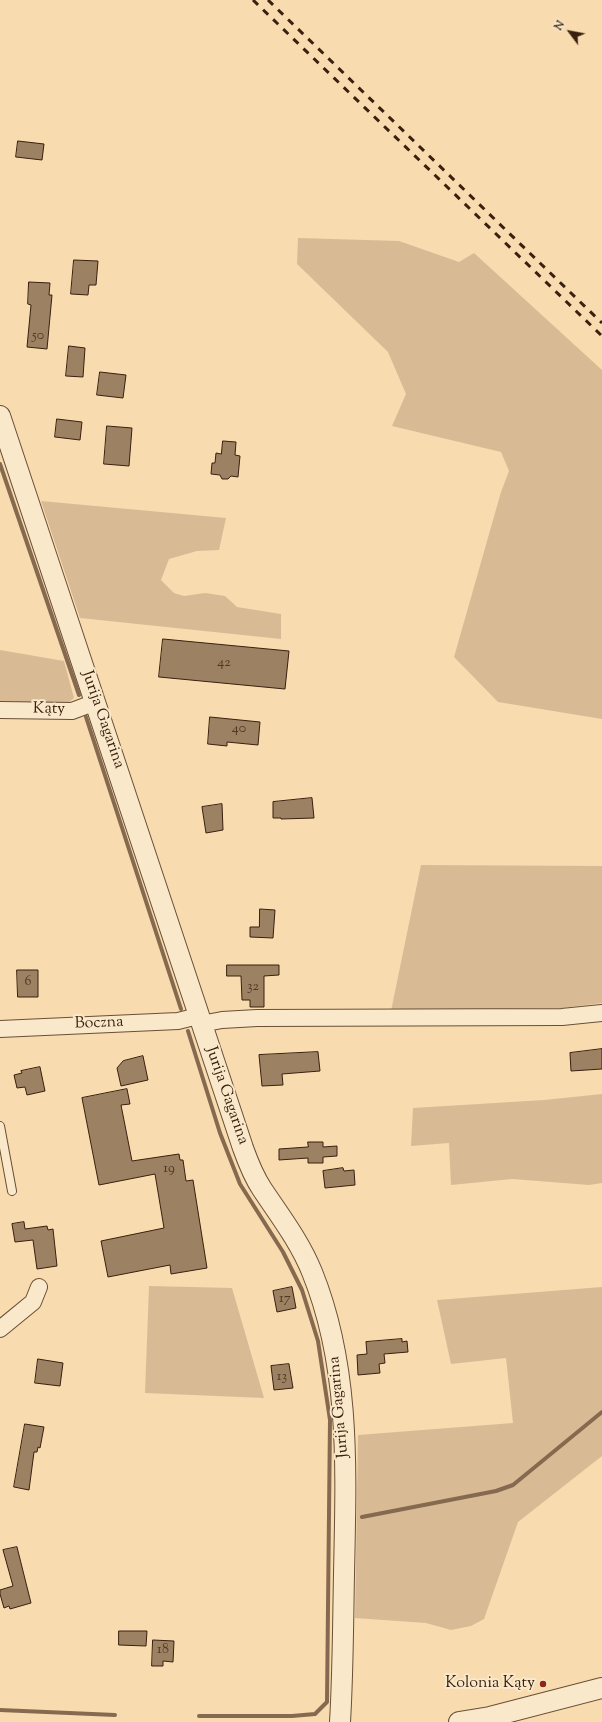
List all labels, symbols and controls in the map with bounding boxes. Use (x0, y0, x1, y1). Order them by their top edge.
north arrow (550, 12, 590, 52)
text: N (551, 18, 569, 34)
house number: 50 (32, 329, 44, 345)
house number: 42 (217, 656, 231, 672)
street label: Jurija Gagarina (76, 669, 128, 771)
street label: Kąty (33, 700, 65, 720)
house number: 40 (232, 722, 246, 738)
house number: 6 (25, 975, 31, 991)
house number: 32 (247, 980, 259, 996)
street label: Boczna (74, 1014, 124, 1034)
street label: Jurija Gagarina (200, 1045, 252, 1147)
house number: 19 (163, 1162, 175, 1178)
house number: 17 (279, 1292, 291, 1308)
street label: Jurija Gagarina (326, 1355, 354, 1459)
house number: 13 (277, 1370, 287, 1386)
house number: 18 (157, 1643, 169, 1659)
place label: Kolonia Kąty (445, 1674, 535, 1694)
marker: Kolonia Kąty (538, 1679, 548, 1689)

